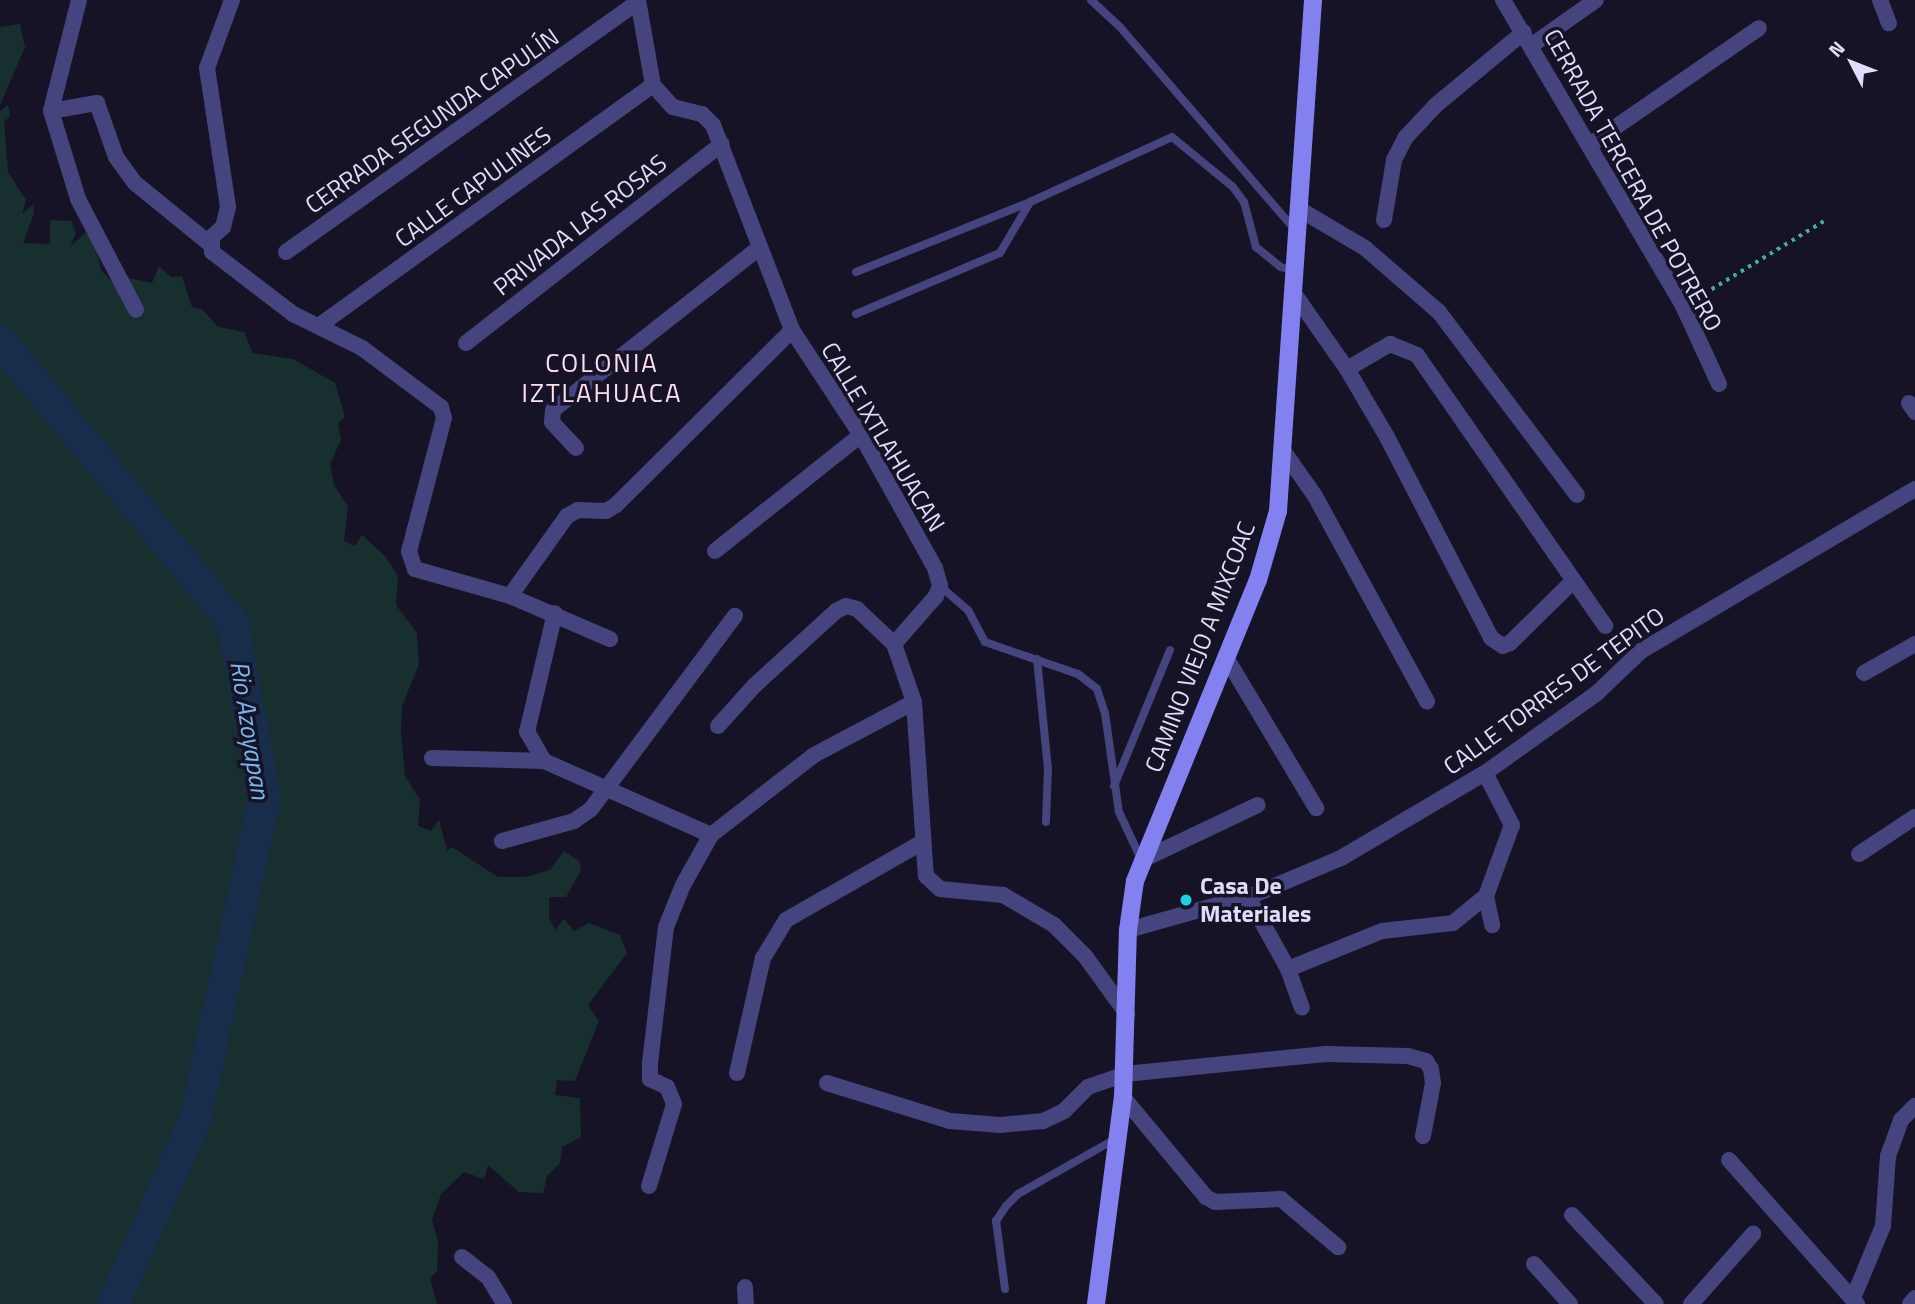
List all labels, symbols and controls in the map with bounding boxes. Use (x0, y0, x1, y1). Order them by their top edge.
street label: CERRADA SEGUNDA CAPULÍN (300, 22, 564, 220)
street label: CERRADA TERCERA DE POTRERO (1538, 24, 1728, 336)
north arrow (1817, 28, 1887, 98)
text: N (1821, 34, 1851, 63)
street label: CALLE CAPULINES (389, 121, 557, 253)
street label: PRIVADA LAS ROSAS (488, 148, 672, 302)
street label: CALLE IXTLAHUACAN (815, 337, 951, 537)
district label: COLONIA IZTLAHUACA (523, 347, 681, 408)
street label: CAMINO VIEJO A MIXCOAC (1139, 518, 1261, 776)
street label: CALLE TORRES DE TEPITO (1438, 601, 1670, 781)
water label: Rio Azoyapan (224, 659, 276, 801)
place label: Casa De Materiales (1200, 872, 1311, 928)
marker: Casa De Materiales (1178, 892, 1194, 908)

